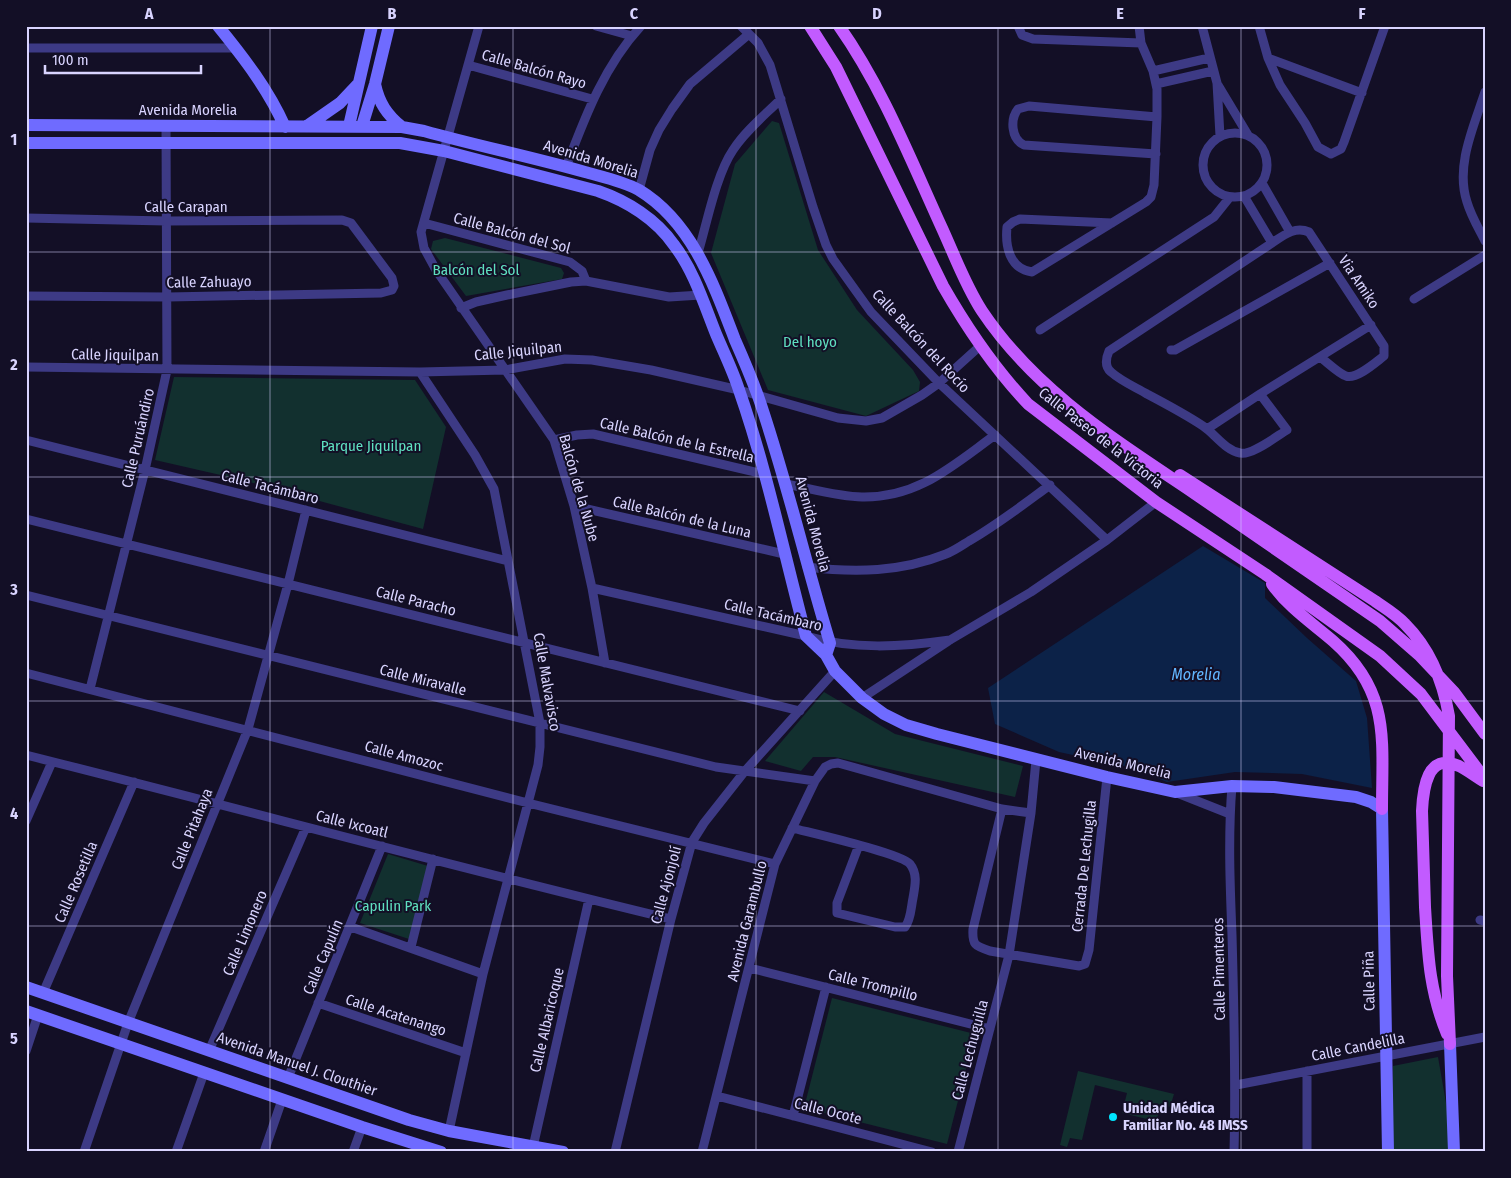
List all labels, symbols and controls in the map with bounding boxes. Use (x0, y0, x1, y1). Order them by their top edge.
text: A (144, 4, 154, 23)
text: B (388, 4, 397, 23)
text: C (630, 4, 639, 23)
text: D (872, 4, 882, 23)
text: E (1116, 4, 1124, 23)
text: F (1358, 4, 1366, 23)
scale bar (45, 42, 201, 74)
street label: Calle Balcón Rayo (480, 45, 588, 93)
text: 100 m (52, 51, 89, 69)
street label: Avenida Morelia (139, 101, 237, 119)
text: 1 (11, 130, 17, 149)
street label: Avenida Morelia (541, 136, 641, 182)
street label: Calle Carapan (144, 198, 228, 216)
street label: Calle Balcón del Sol (452, 209, 573, 257)
street label: Via Amiko (1335, 252, 1383, 312)
park label: Balcón del Sol (433, 261, 520, 279)
street label: Calle Zahuayo (166, 272, 252, 292)
street label: Calle Balcón del Rocío (868, 285, 974, 397)
park label: Del hoyo (783, 333, 837, 351)
street label: Calle Jiquilpan (473, 337, 563, 365)
street label: Calle Jiquilpan (71, 345, 159, 365)
text: 2 (9, 355, 18, 374)
street label: Calle Paseo de la Victoria (1035, 384, 1167, 492)
street label: Calle Puruándiro (118, 386, 158, 490)
street label: Calle Balcón de la Estrella (598, 414, 756, 466)
street label: Balcón de la Nube (555, 432, 603, 544)
park label: Parque Jiquilpan (321, 437, 421, 455)
street label: Calle Tacámbaro (219, 466, 321, 508)
street label: Avenida Morelia (792, 474, 834, 574)
street label: Calle Balcón de la Luna (611, 492, 753, 542)
text: 3 (9, 580, 18, 599)
street label: Calle Paracho (374, 582, 458, 620)
street label: Calle Tacámbaro (722, 595, 824, 635)
street label: Calle Malvavisco (529, 631, 565, 733)
street label: Calle Miravalle (378, 661, 468, 699)
water label: Morelia (1172, 665, 1220, 684)
street label: Calle Amozoc (363, 737, 446, 775)
street label: Avenida Morelia (1073, 743, 1173, 783)
street label: Calle Pitahaya (168, 786, 216, 872)
street label: Cerrada De Lechugilla (1068, 799, 1100, 933)
text: 4 (10, 804, 18, 823)
street label: Calle Ixcoatl (314, 806, 390, 842)
street label: Calle Rosetilla (51, 838, 101, 926)
street label: Calle Ajonjolí (647, 844, 685, 926)
street label: Avenida Garambullo (723, 859, 771, 983)
street label: Calle Limonero (219, 887, 271, 979)
park label: Capulin Park (355, 897, 431, 915)
street label: Calle Capulín (299, 917, 347, 997)
street label: Calle Pimenteros (1209, 917, 1229, 1021)
street label: Calle Piña (1359, 951, 1379, 1011)
street label: Calle Trompillo (826, 965, 920, 1005)
street label: Calle Albaricoque (526, 966, 568, 1074)
street label: Calle Acatenango (343, 990, 449, 1040)
street label: Calle Lechuguilla (948, 998, 992, 1102)
street label: Avenida Manuel J. Clouthier (214, 1028, 380, 1100)
text: 5 (10, 1029, 18, 1048)
street label: Calle Candelilla (1310, 1029, 1406, 1065)
street label: Calle Ocote (792, 1094, 864, 1128)
place label: Unidad Médica Familiar No. 48 IMSS (1123, 1099, 1248, 1134)
marker: Unidad Médica Familiar No. 48 IMSS (1107, 1111, 1119, 1123)

